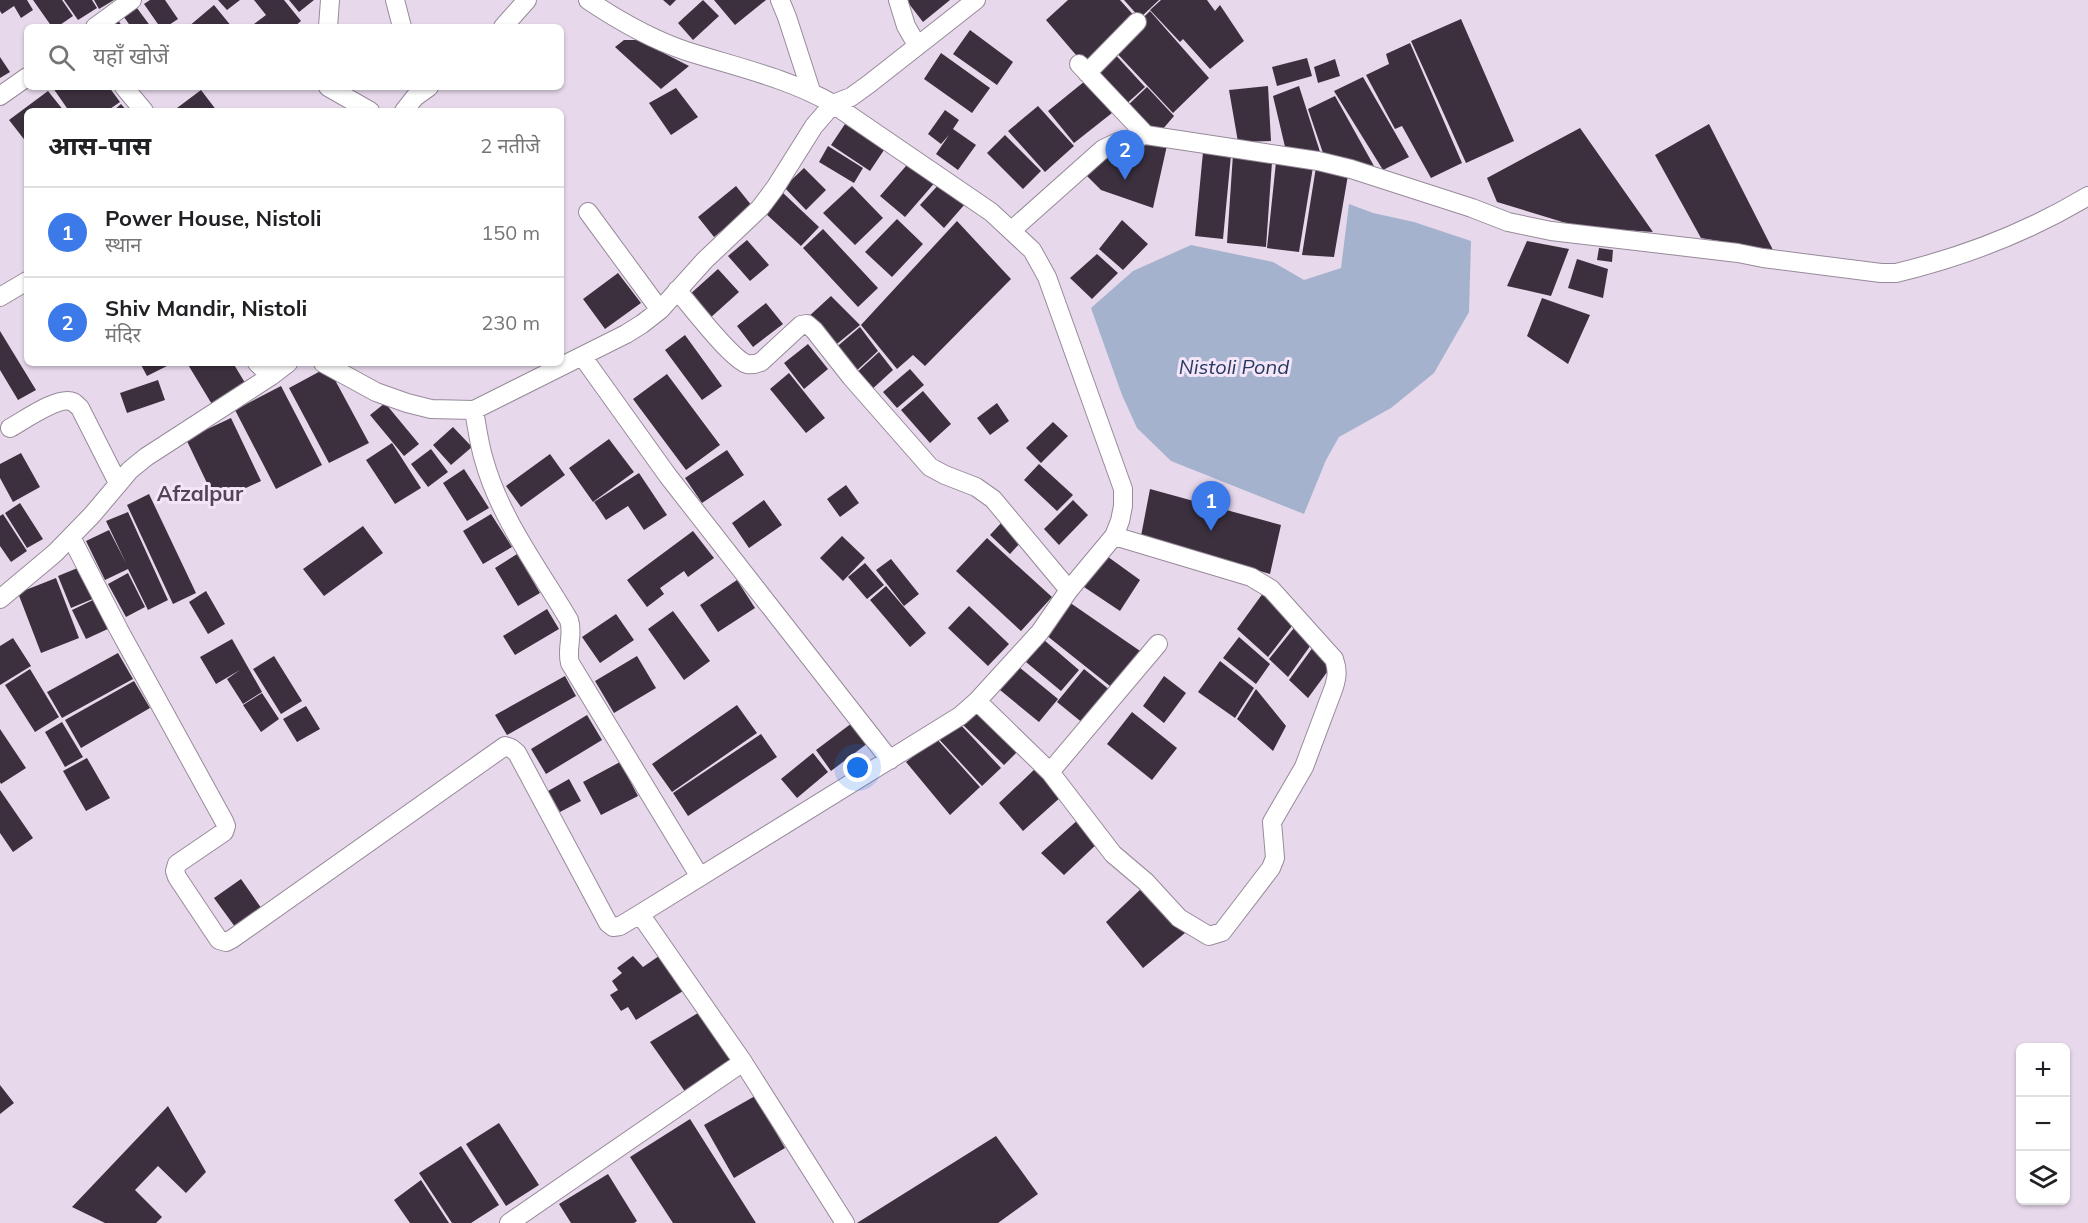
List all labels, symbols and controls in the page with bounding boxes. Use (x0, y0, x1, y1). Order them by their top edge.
search box (24, 24, 564, 90)
icon: search (45, 41, 78, 74)
text: यहाँ खोजें (93, 42, 169, 70)
text: आस-पास (48, 129, 151, 162)
pin: 2 (1106, 130, 1144, 180)
text: 2 नतीजे (480, 133, 540, 158)
text: Power House, Nistoli (105, 204, 322, 232)
text: 1 (62, 220, 74, 245)
text: 150 m (481, 220, 540, 245)
text: स्थान (105, 232, 141, 257)
text: Shiv Mandir, Nistoli (105, 294, 307, 322)
text: 2 (62, 310, 74, 335)
text: 230 m (481, 310, 540, 335)
text: मंदिर (105, 322, 141, 347)
water label: Nistoli Pond (1179, 354, 1289, 379)
district label: Afzalpur (157, 480, 244, 506)
pin: 1 (1192, 482, 1230, 531)
your location (843, 753, 872, 782)
map controls (2016, 1043, 2070, 1205)
button: + (2016, 1043, 2070, 1097)
button: − (2016, 1097, 2070, 1151)
button: layers (2016, 1151, 2070, 1205)

